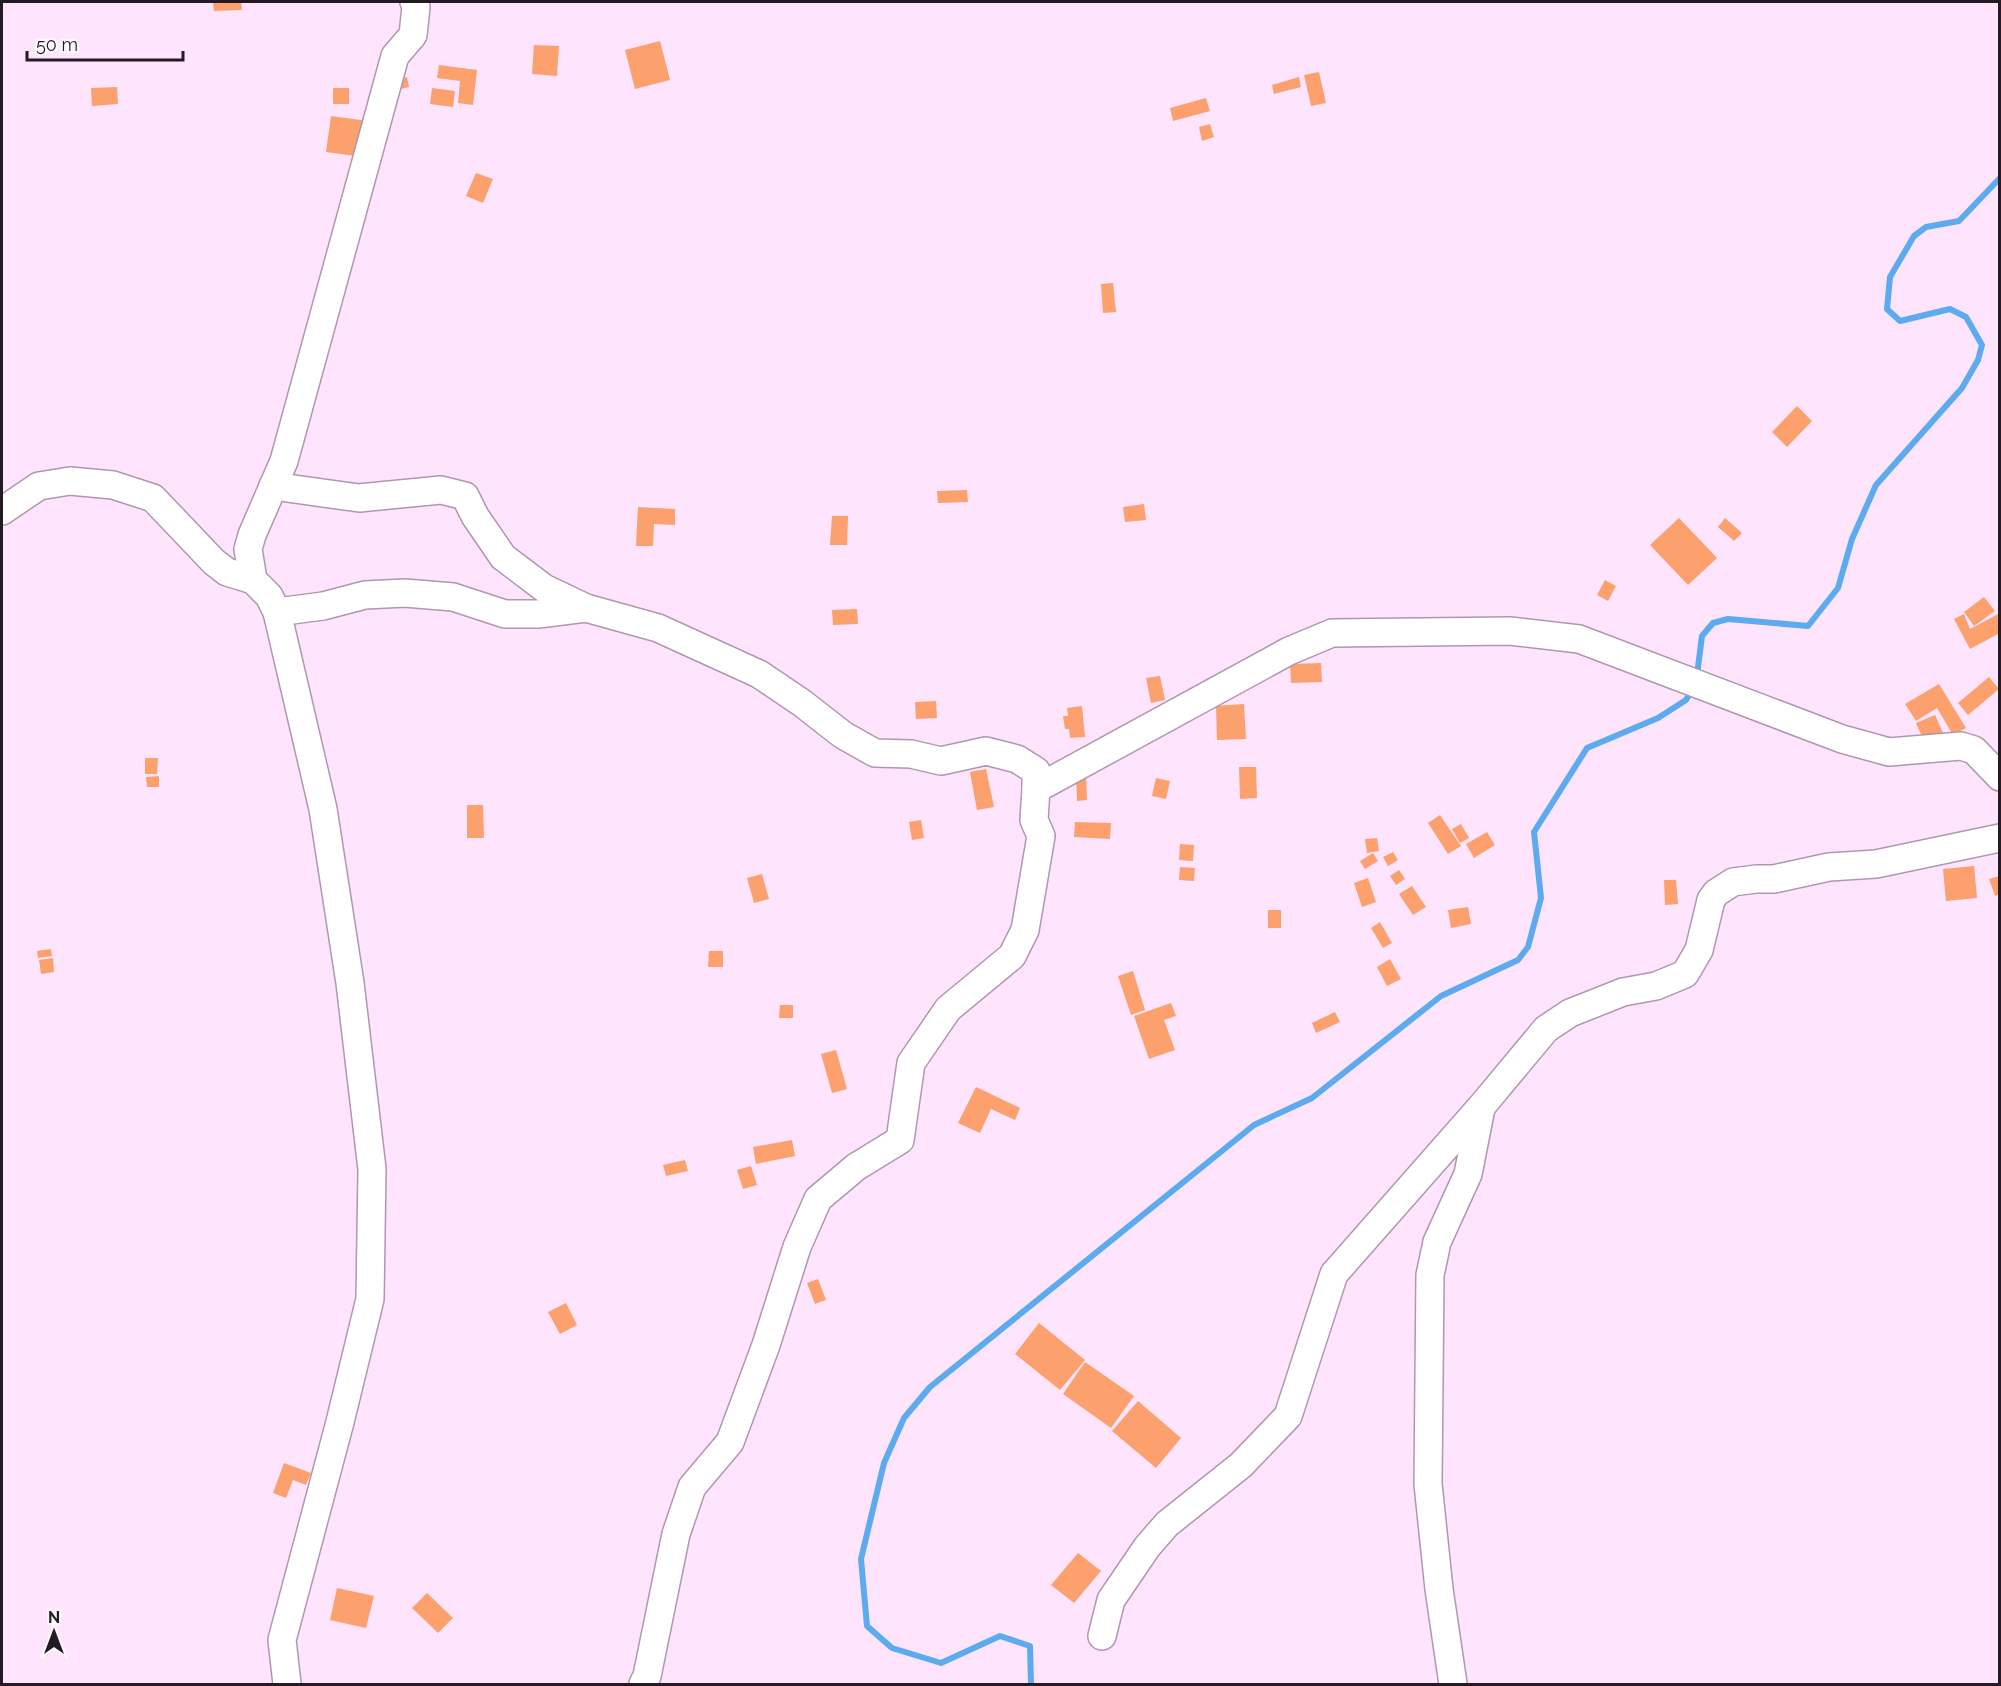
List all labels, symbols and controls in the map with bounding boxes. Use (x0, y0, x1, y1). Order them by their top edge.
scale bar (27, 24, 183, 62)
text: 50 m (36, 34, 78, 55)
north arrow (24, 1602, 84, 1662)
text: N (48, 1608, 60, 1627)

